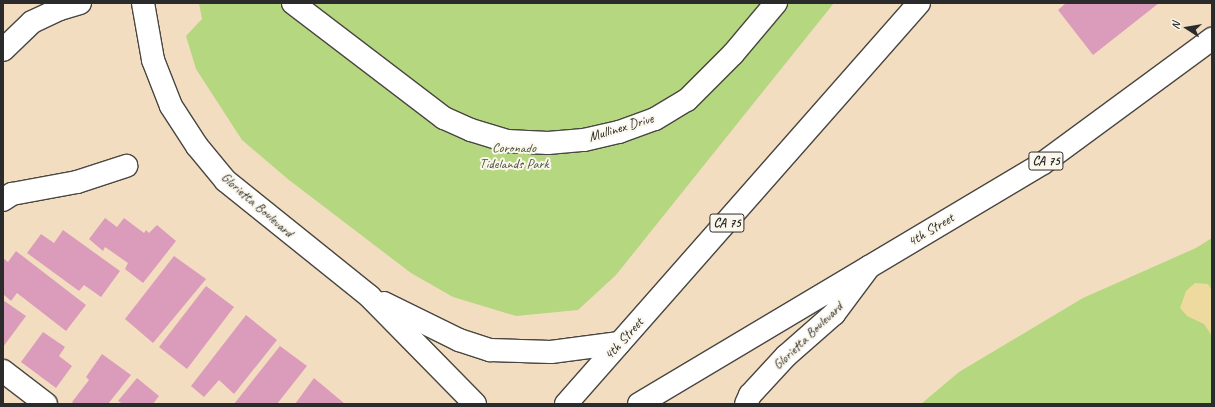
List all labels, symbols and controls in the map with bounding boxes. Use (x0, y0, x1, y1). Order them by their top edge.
north arrow (1167, 8, 1207, 48)
text: N (1168, 21, 1183, 30)
street label: Mullinex Drive (587, 110, 655, 146)
park label: Coronado Tidelands Park (479, 140, 549, 172)
road number: CA 75 (1028, 150, 1064, 172)
street label: Glorietta Boulevard (217, 169, 297, 241)
street label: 4th Street (905, 210, 957, 250)
road number: CA 75 (709, 212, 745, 234)
street label: Glorietta Boulevard (769, 298, 847, 374)
street label: 4th Street (601, 314, 647, 364)

